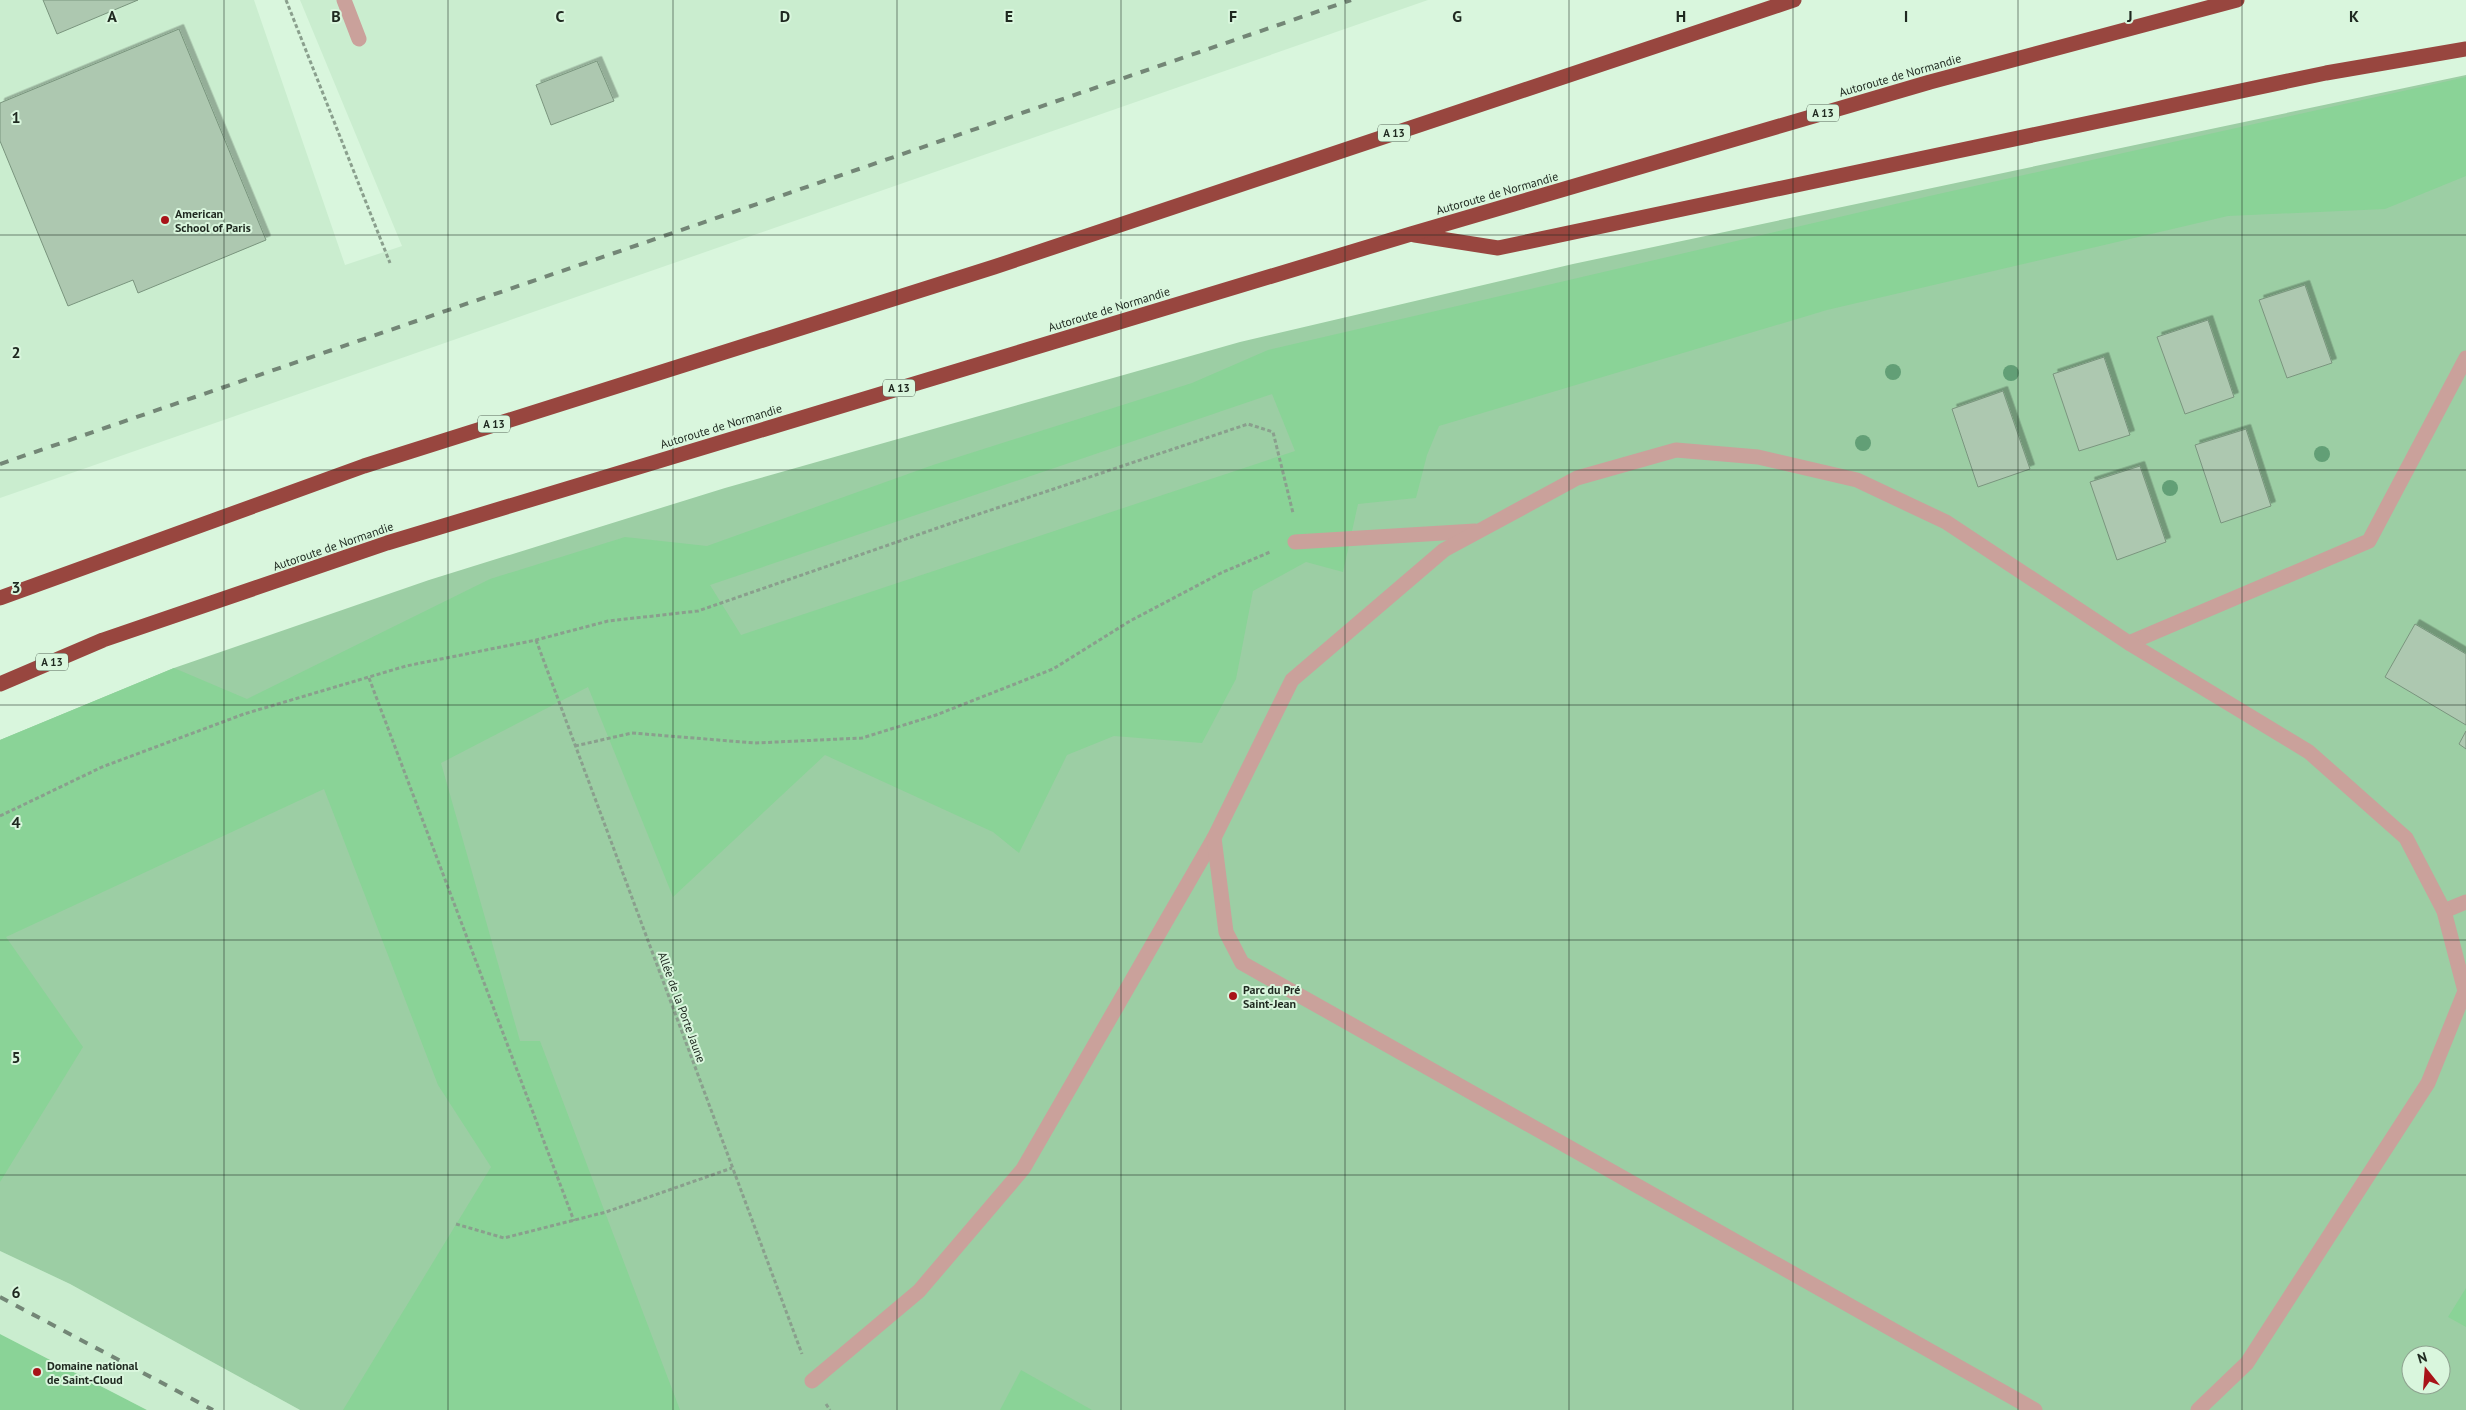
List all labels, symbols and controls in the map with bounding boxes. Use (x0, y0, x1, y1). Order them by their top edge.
text: A (107, 6, 117, 26)
text: B (331, 6, 341, 26)
text: C (556, 6, 565, 26)
text: D (780, 6, 790, 26)
text: E (1005, 6, 1013, 26)
text: F (1229, 6, 1237, 26)
text: G (1452, 6, 1462, 26)
text: H (1676, 6, 1686, 26)
text: I (1904, 6, 1908, 26)
text: J (2126, 6, 2133, 26)
text: K (2349, 6, 2359, 26)
street label: Autoroute de Normandie (1837, 50, 1963, 100)
road number: A 13 (1807, 105, 1839, 122)
text: 1 (11, 107, 21, 127)
road number: A 13 (1378, 125, 1410, 142)
street label: Autoroute de Normandie (1434, 168, 1560, 218)
place label: American School of Paris (175, 206, 251, 235)
marker: American School of Paris (159, 214, 171, 226)
street label: Autoroute de Normandie (1046, 283, 1172, 335)
text: 2 (11, 342, 21, 362)
road number: A 13 (883, 379, 915, 396)
street label: Autoroute de Normandie (658, 400, 784, 452)
road number: A 13 (478, 416, 510, 432)
street label: Autoroute de Normandie (271, 518, 395, 574)
text: 3 (11, 577, 21, 597)
road number: A 13 (36, 654, 68, 670)
text: 4 (11, 812, 21, 832)
street label: Allée de la Porte Jaune (655, 950, 709, 1064)
place label: Parc du Pré Saint-Jean (1243, 982, 1300, 1011)
marker: Parc du Pré Saint-Jean (1227, 990, 1239, 1002)
text: 5 (11, 1047, 21, 1067)
text: 6 (11, 1282, 21, 1302)
north arrow (2401, 1345, 2451, 1395)
text: N (2415, 1348, 2429, 1368)
place label: Domaine national de Saint-Cloud (47, 1358, 139, 1387)
marker: Domaine national de Saint-Cloud (31, 1366, 43, 1378)

